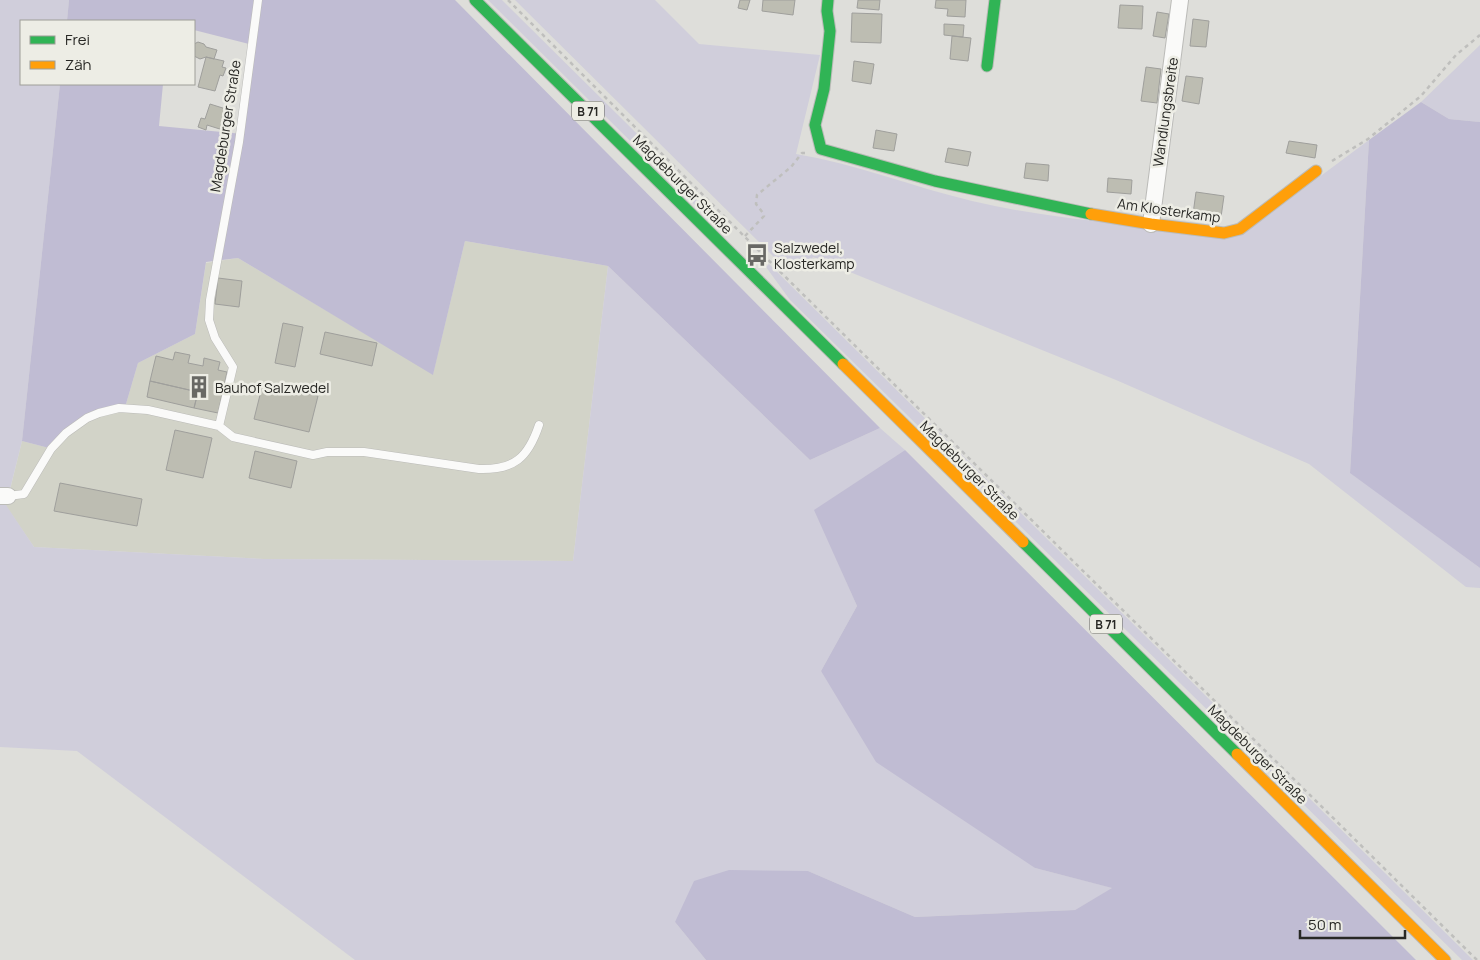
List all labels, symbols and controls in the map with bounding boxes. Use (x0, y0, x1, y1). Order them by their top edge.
legend (20, 20, 195, 85)
text: Frei (65, 29, 90, 50)
text: Zäh (65, 54, 92, 75)
street label: Wandlungsbreite (1148, 56, 1182, 168)
street label: Magdeburger Straße (205, 59, 245, 193)
road number: B 71 (572, 102, 604, 120)
street label: Magdeburger Straße (629, 130, 737, 238)
street label: Am Klosterkamp (1116, 193, 1222, 227)
place label: Salzwedel, Klosterkamp (774, 238, 855, 273)
bus stop icon: Salzwedel, Klosterkamp (744, 242, 770, 268)
building icon: Bauhof Salzwedel (186, 374, 212, 400)
place label: Bauhof Salzwedel (215, 378, 330, 397)
street label: Magdeburger Straße (916, 416, 1024, 524)
road number: B 71 (1090, 614, 1122, 634)
street label: Magdeburger Straße (1204, 700, 1312, 808)
scale bar (1300, 908, 1405, 940)
text: 50 m (1308, 914, 1342, 935)

